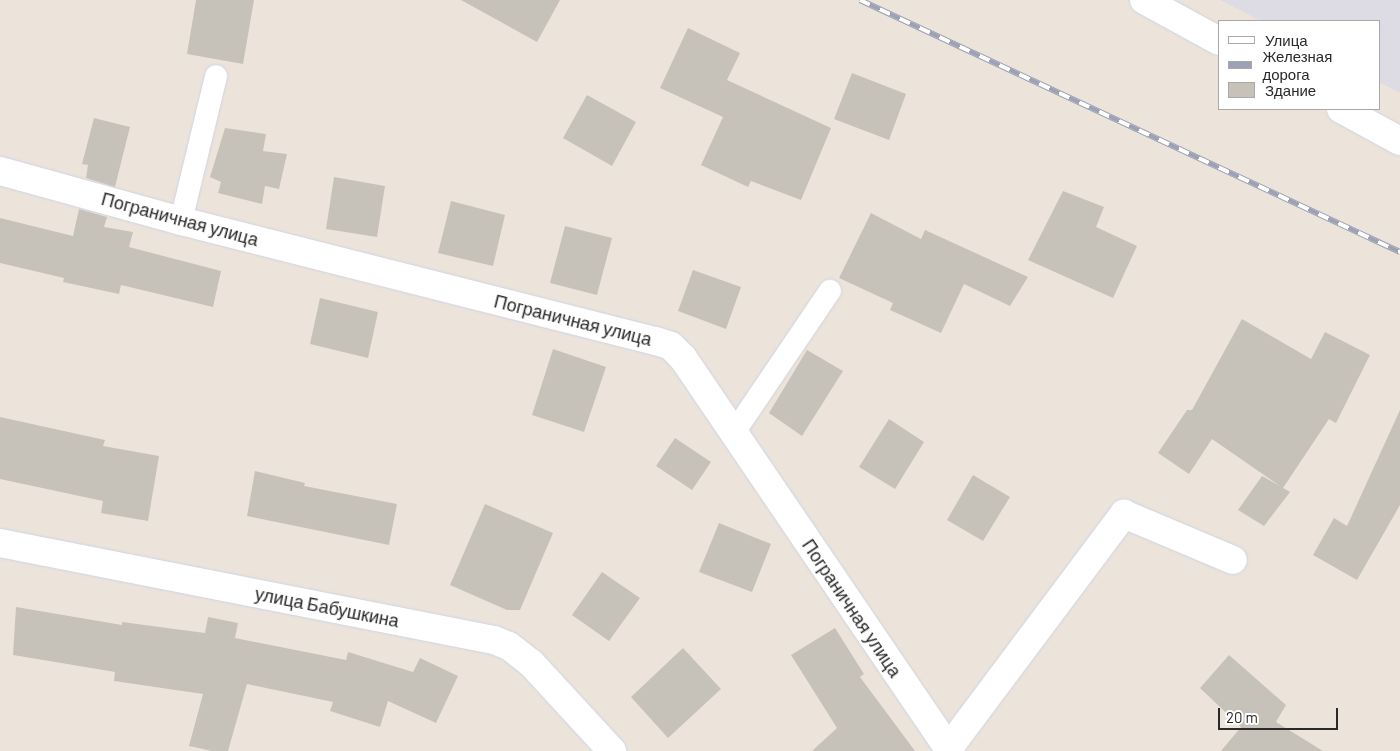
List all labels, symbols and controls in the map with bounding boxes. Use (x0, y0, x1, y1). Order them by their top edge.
legend (1218, 20, 1380, 110)
text: Улица (1265, 31, 1308, 49)
text: Железная дорога (1262, 47, 1332, 83)
text: Здание (1265, 81, 1316, 99)
street label: Пограничная улица (99, 188, 261, 250)
street label: Пограничная улица (492, 290, 654, 350)
street label: Пограничная улица (798, 535, 906, 681)
street label: улица Бабушкина (253, 582, 401, 632)
scale bar (1220, 698, 1340, 730)
text: 20 m (1226, 708, 1258, 726)

